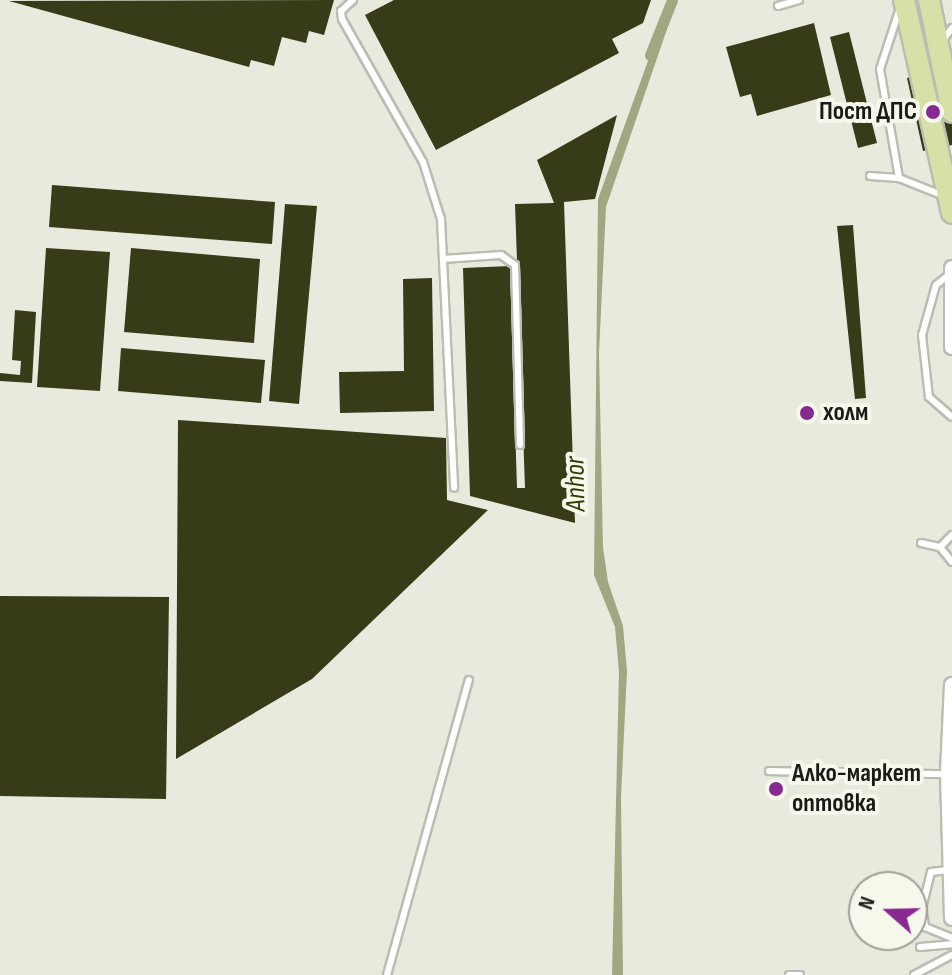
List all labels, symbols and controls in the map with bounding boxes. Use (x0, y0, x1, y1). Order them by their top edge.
place label: Пост ДПС (819, 96, 917, 128)
marker: Пост ДПС (924, 103, 942, 121)
place label: холм (823, 397, 868, 429)
marker: холм (798, 404, 816, 422)
water label: Anhor (559, 456, 593, 512)
place label: Алко-маркет оптовка (792, 758, 921, 820)
marker: Алко-маркет оптовка (767, 780, 785, 798)
north arrow (848, 871, 928, 951)
text: N (852, 893, 882, 913)

